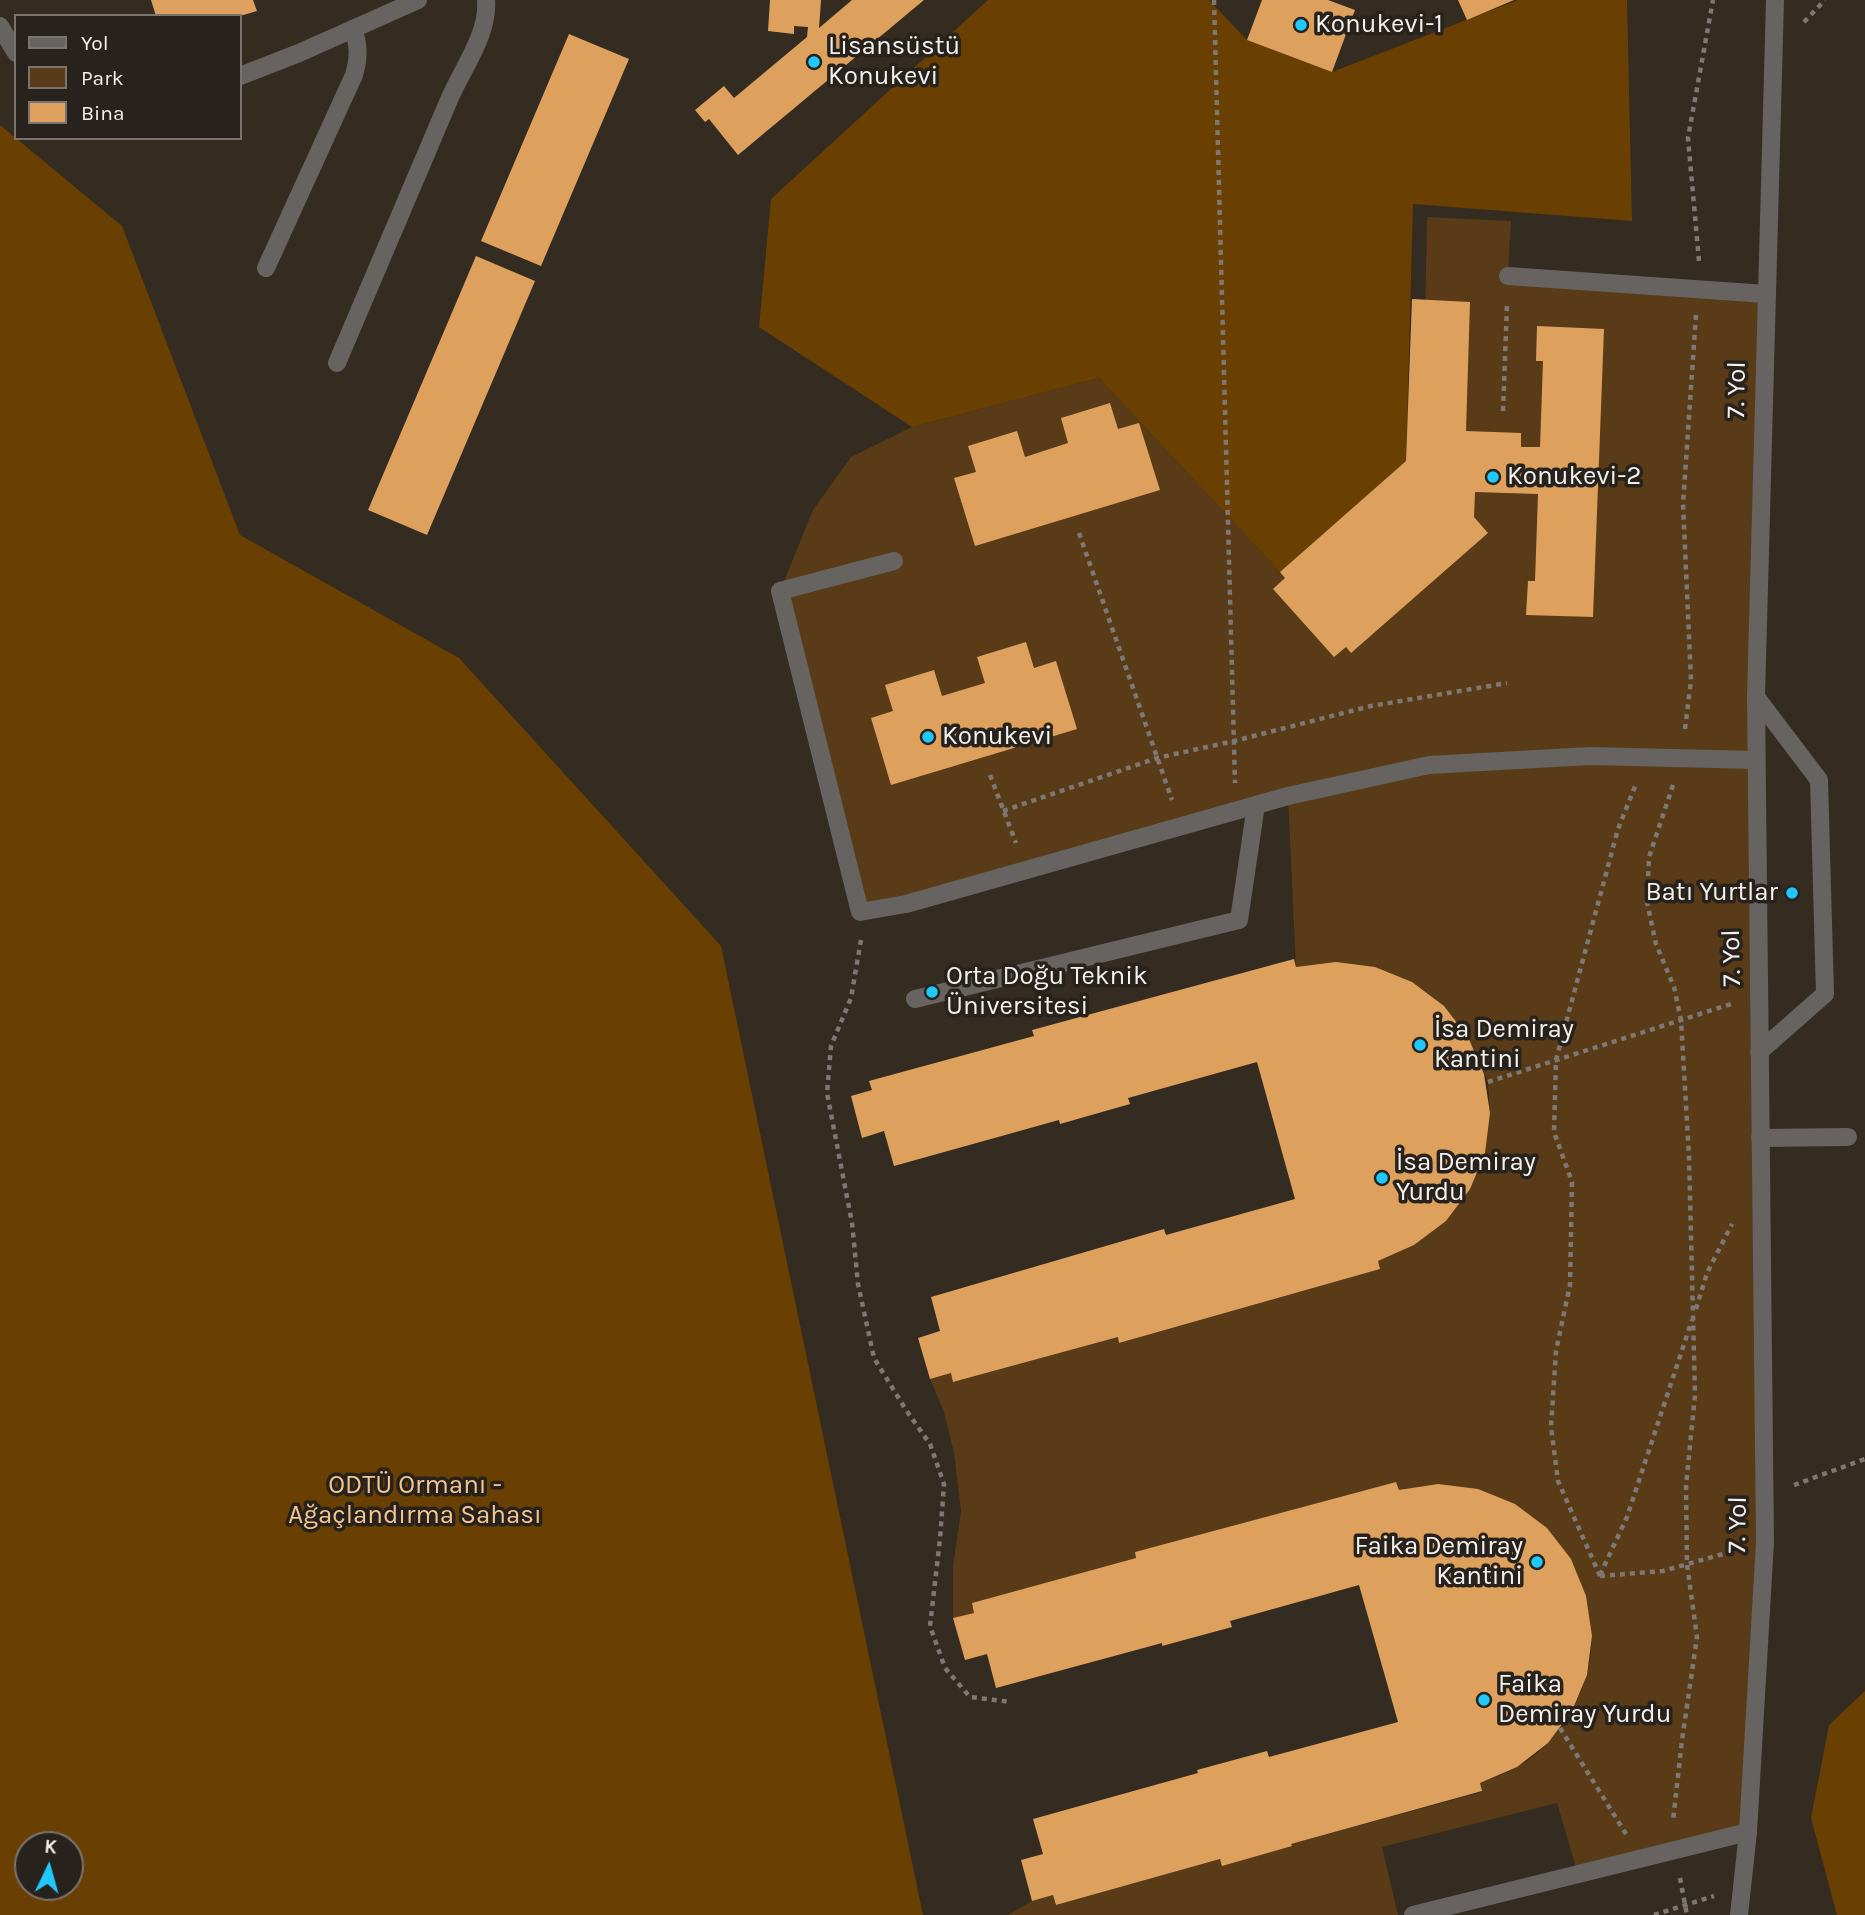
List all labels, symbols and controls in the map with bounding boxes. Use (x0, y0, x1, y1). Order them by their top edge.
place label: Konukevi-1 (1315, 9, 1443, 41)
legend (14, 14, 242, 140)
marker: Konukevi-1 (1293, 17, 1309, 33)
text: Yol (81, 31, 109, 55)
place label: Lisansüstü Konukevi (828, 31, 960, 92)
marker: Lisansüstü Konukevi (806, 54, 822, 70)
text: Park (81, 66, 124, 90)
text: Bina (81, 101, 125, 125)
street label: 7. Yol (1721, 361, 1753, 419)
place label: Konukevi-2 (1507, 461, 1641, 493)
marker: Konukevi-2 (1485, 469, 1501, 485)
place label: Konukevi (942, 721, 1052, 753)
marker: Konukevi (920, 729, 936, 745)
place label: Batı Yurtlar (1645, 877, 1778, 909)
marker: Batı Yurtlar (1784, 885, 1800, 901)
street label: 7. Yol (1716, 929, 1748, 987)
place label: Orta Doğu Teknik Üniversitesi (946, 961, 1148, 1023)
marker: Orta Doğu Teknik Üniversitesi (924, 984, 940, 1000)
place label: İsa Demiray Kantini (1434, 1014, 1574, 1076)
marker: İsa Demiray Kantini (1412, 1037, 1428, 1053)
place label: İsa Demiray Yurdu (1396, 1147, 1536, 1208)
marker: İsa Demiray Yurdu (1374, 1170, 1390, 1186)
park label: ODTÜ Ormanı - Ağaçlandırma Sahası (288, 1470, 542, 1532)
street label: 7. Yol (1722, 1496, 1754, 1554)
place label: Faika Demiray Kantini (1354, 1531, 1523, 1592)
marker: Faika Demiray Kantini (1529, 1554, 1545, 1570)
place label: Faika Demiray Yurdu (1498, 1669, 1671, 1730)
marker: Faika Demiray Yurdu (1476, 1692, 1492, 1708)
north arrow (14, 1831, 84, 1901)
text: K (44, 1836, 58, 1859)

